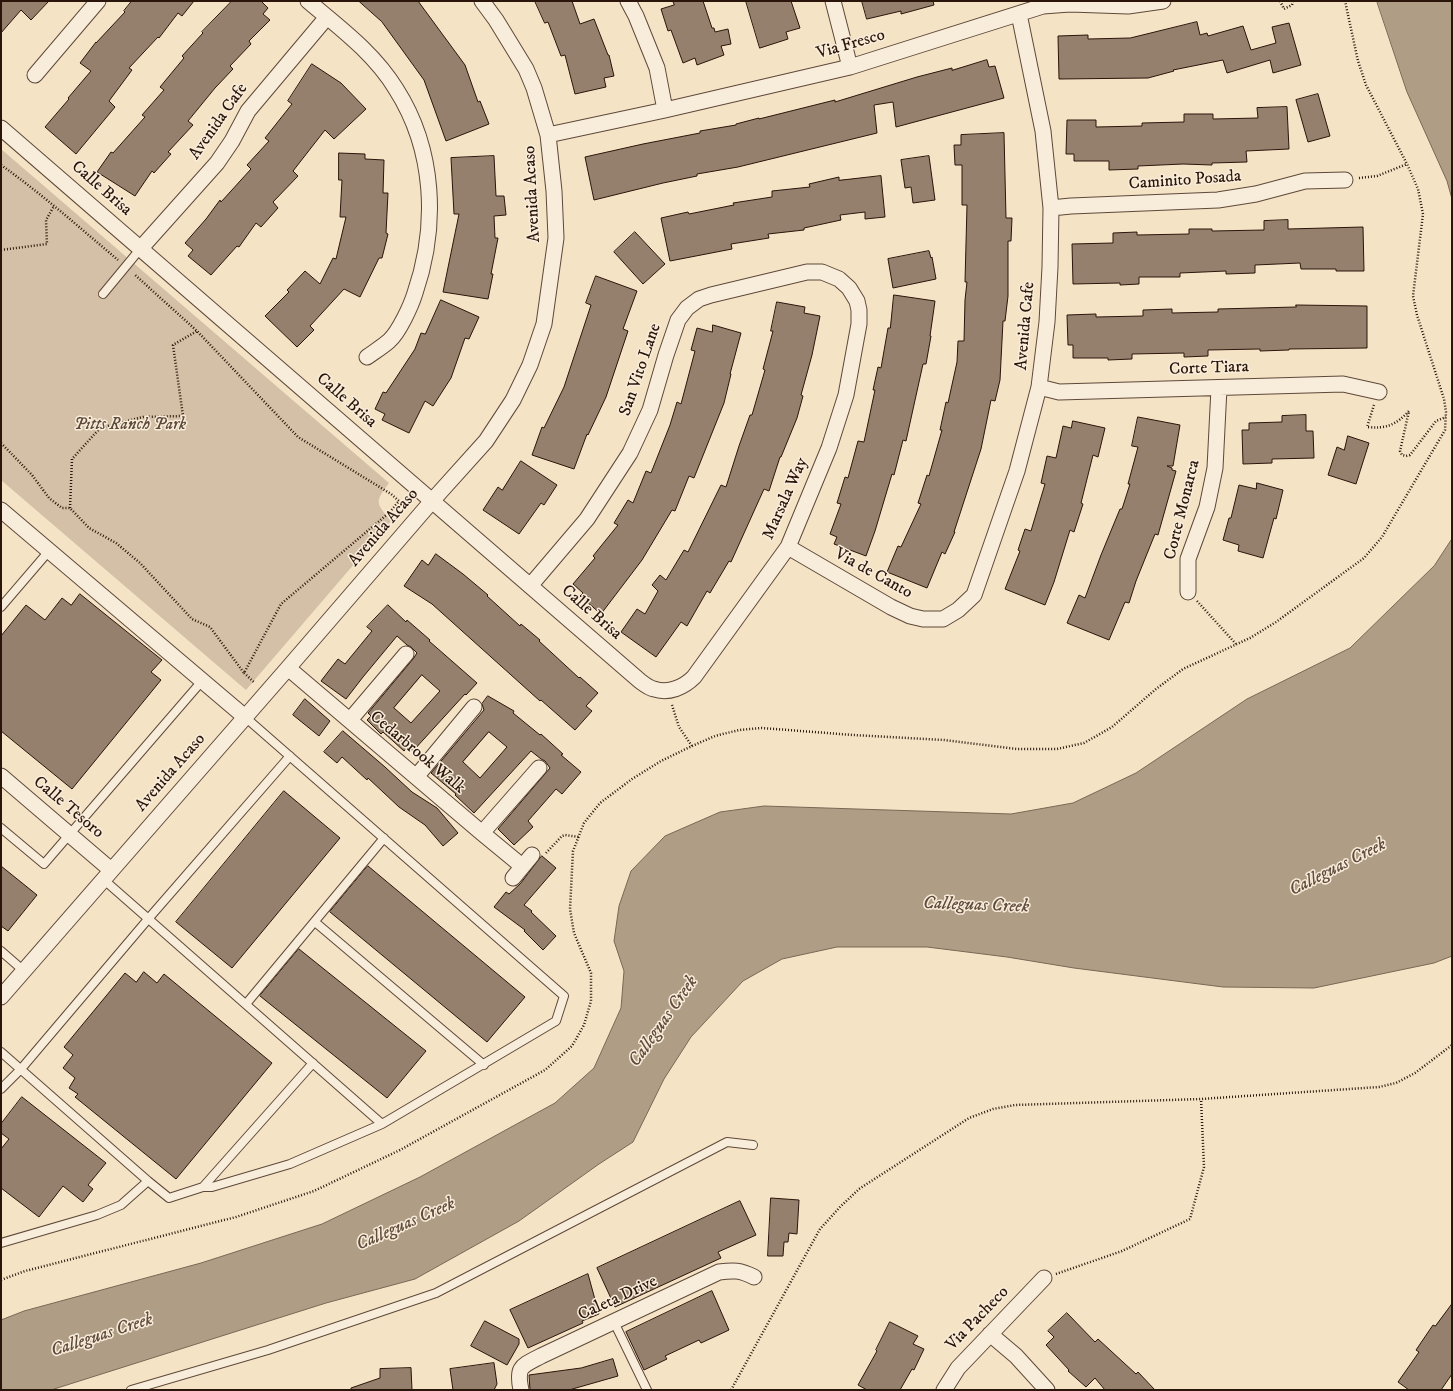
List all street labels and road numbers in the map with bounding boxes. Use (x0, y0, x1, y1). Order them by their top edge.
street label: Via Fresco (814, 26, 888, 64)
street label: Avenida Cafe (185, 80, 253, 164)
street label: Avenida Acaso (520, 145, 546, 243)
street label: Calle Brisa (67, 157, 135, 221)
street label: Caminito Posada (1128, 167, 1242, 195)
street label: Avenida Cafe (1012, 281, 1040, 371)
street label: San Vito Lane (616, 321, 666, 419)
street label: Corte Tiara (1169, 357, 1249, 381)
street label: Calle Brisa (312, 369, 380, 433)
street label: Marsala Way (759, 455, 813, 543)
street label: Corte Monarca (1161, 458, 1205, 562)
street label: Avenida Acaso (345, 485, 423, 571)
street label: Via de Canto (830, 544, 916, 604)
street label: Calle Brisa (557, 581, 625, 645)
street label: Cedarbrook Walk (365, 707, 469, 799)
street label: Avenida Acaso (132, 730, 210, 816)
street label: Calle Tesoro (28, 773, 108, 843)
street label: Caleta Drive (575, 1272, 661, 1326)
street label: Via Pacheco (942, 1283, 1014, 1355)

